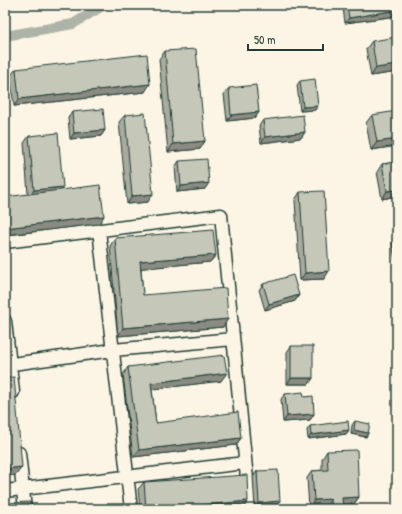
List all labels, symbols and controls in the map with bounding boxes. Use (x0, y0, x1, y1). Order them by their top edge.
scale bar (248, 26, 323, 52)
text: 50 m (254, 31, 275, 48)

